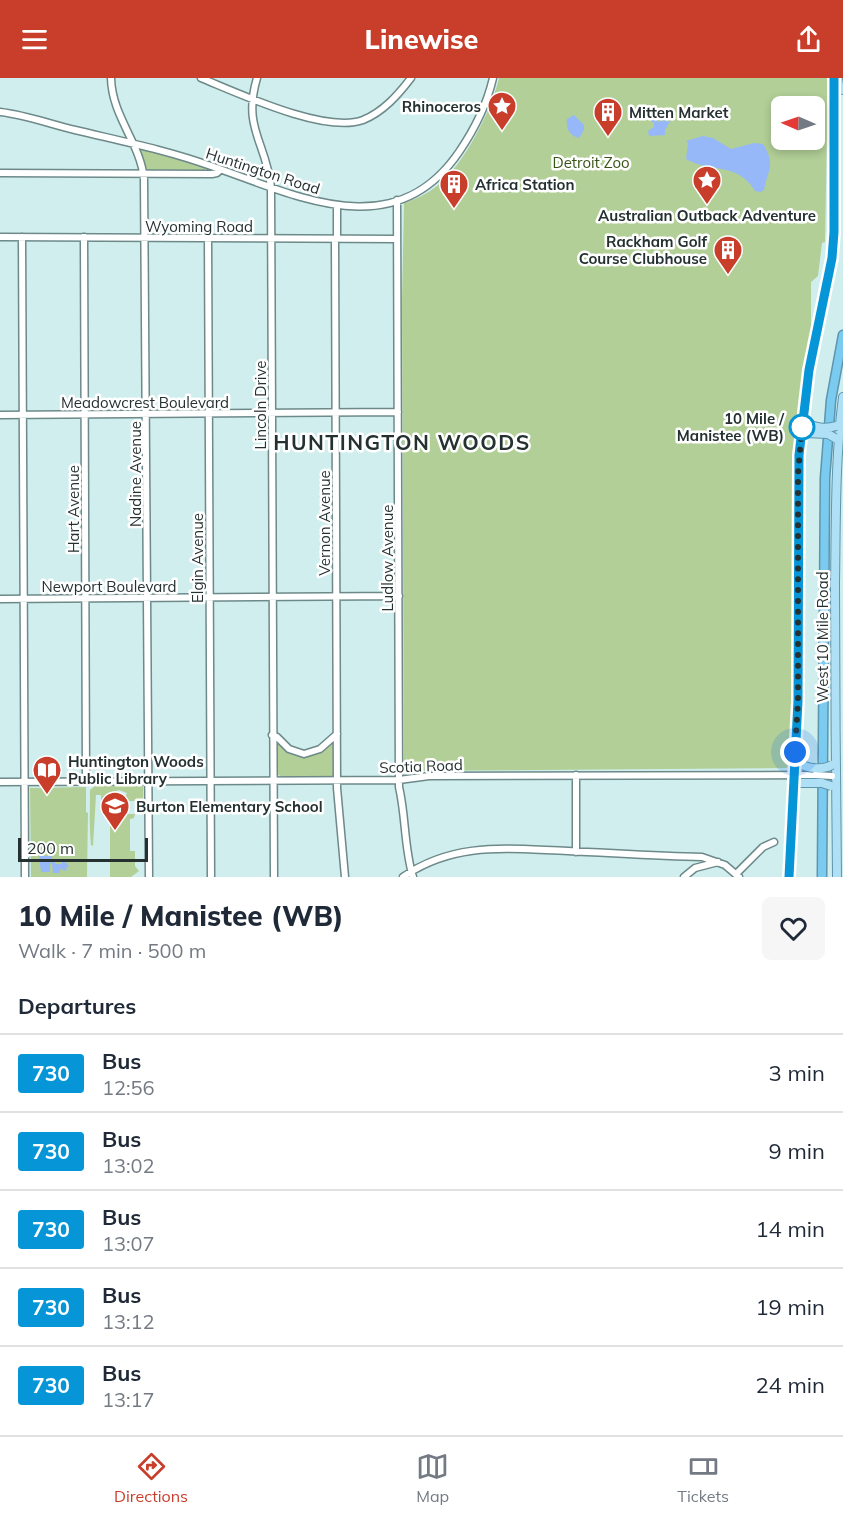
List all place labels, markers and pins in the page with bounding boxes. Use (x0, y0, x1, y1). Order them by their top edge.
place icon: Rhinoceros (486, 90, 518, 132)
building icon: Mitten Market (592, 96, 624, 138)
place label: Rhinoceros (402, 97, 481, 116)
place label: Mitten Market (629, 103, 729, 122)
place icon: Australian Outback Adventure (691, 164, 723, 206)
building icon: Africa Station (438, 168, 470, 210)
place label: Africa Station (475, 175, 574, 194)
place label: Australian Outback Adventure (598, 206, 816, 225)
place label: Rackham Golf Course Clubhouse (579, 232, 707, 268)
building icon: Rackham Golf Course Clubhouse (712, 234, 744, 276)
place label: 10 Mile / Manistee (WB) (677, 409, 785, 445)
marker: 10 Mile / Manistee (WB) (789, 414, 815, 440)
place label: Huntington Woods Public Library (68, 752, 204, 788)
library icon: Huntington Woods Public Library (31, 754, 63, 796)
school or university icon: Burton Elementary School (99, 790, 131, 832)
place label: Burton Elementary School (136, 797, 323, 816)

